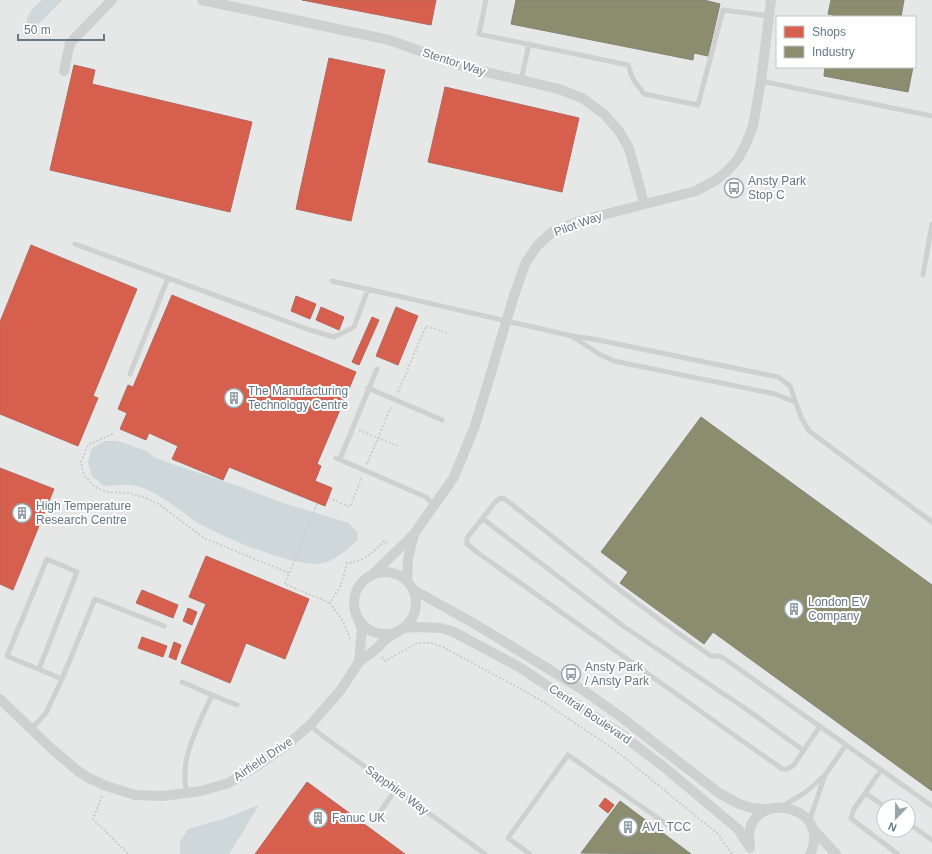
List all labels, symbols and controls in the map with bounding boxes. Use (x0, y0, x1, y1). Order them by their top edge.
scale bar (18, 16, 104, 42)
legend (776, 16, 916, 68)
text: 50 m (24, 23, 51, 37)
text: Shops (812, 25, 846, 39)
street label: Stentor Way (421, 45, 487, 79)
text: Industry (812, 45, 855, 59)
place label: Ansty Park Stop C (748, 174, 807, 202)
bus stop icon: Ansty Park Stop C (723, 177, 745, 199)
street label: Pilot Way (552, 209, 604, 239)
place label: The Manufacturing Technology Centre (248, 384, 348, 412)
building icon: The Manufacturing Technology Centre (223, 387, 245, 409)
place label: High Temperature Research Centre (36, 499, 131, 527)
building icon: High Temperature Research Centre (11, 502, 33, 524)
place label: London EV Company (808, 595, 867, 623)
building icon: London EV Company (783, 598, 805, 620)
place label: Ansty Park / Ansty Park (585, 660, 650, 688)
bus stop icon: Ansty Park / Ansty Park (560, 663, 582, 685)
street label: Central Boulevard (546, 681, 634, 747)
street label: Airfield Drive (231, 734, 295, 784)
street label: Sapphire Way (363, 762, 431, 818)
north arrow (876, 798, 916, 838)
building icon: Fanuc UK (307, 807, 329, 829)
place label: Fanuc UK (332, 811, 385, 825)
building icon: AVL TCC (617, 816, 639, 838)
place label: AVL TCC (642, 820, 691, 834)
text: N (886, 820, 898, 834)

